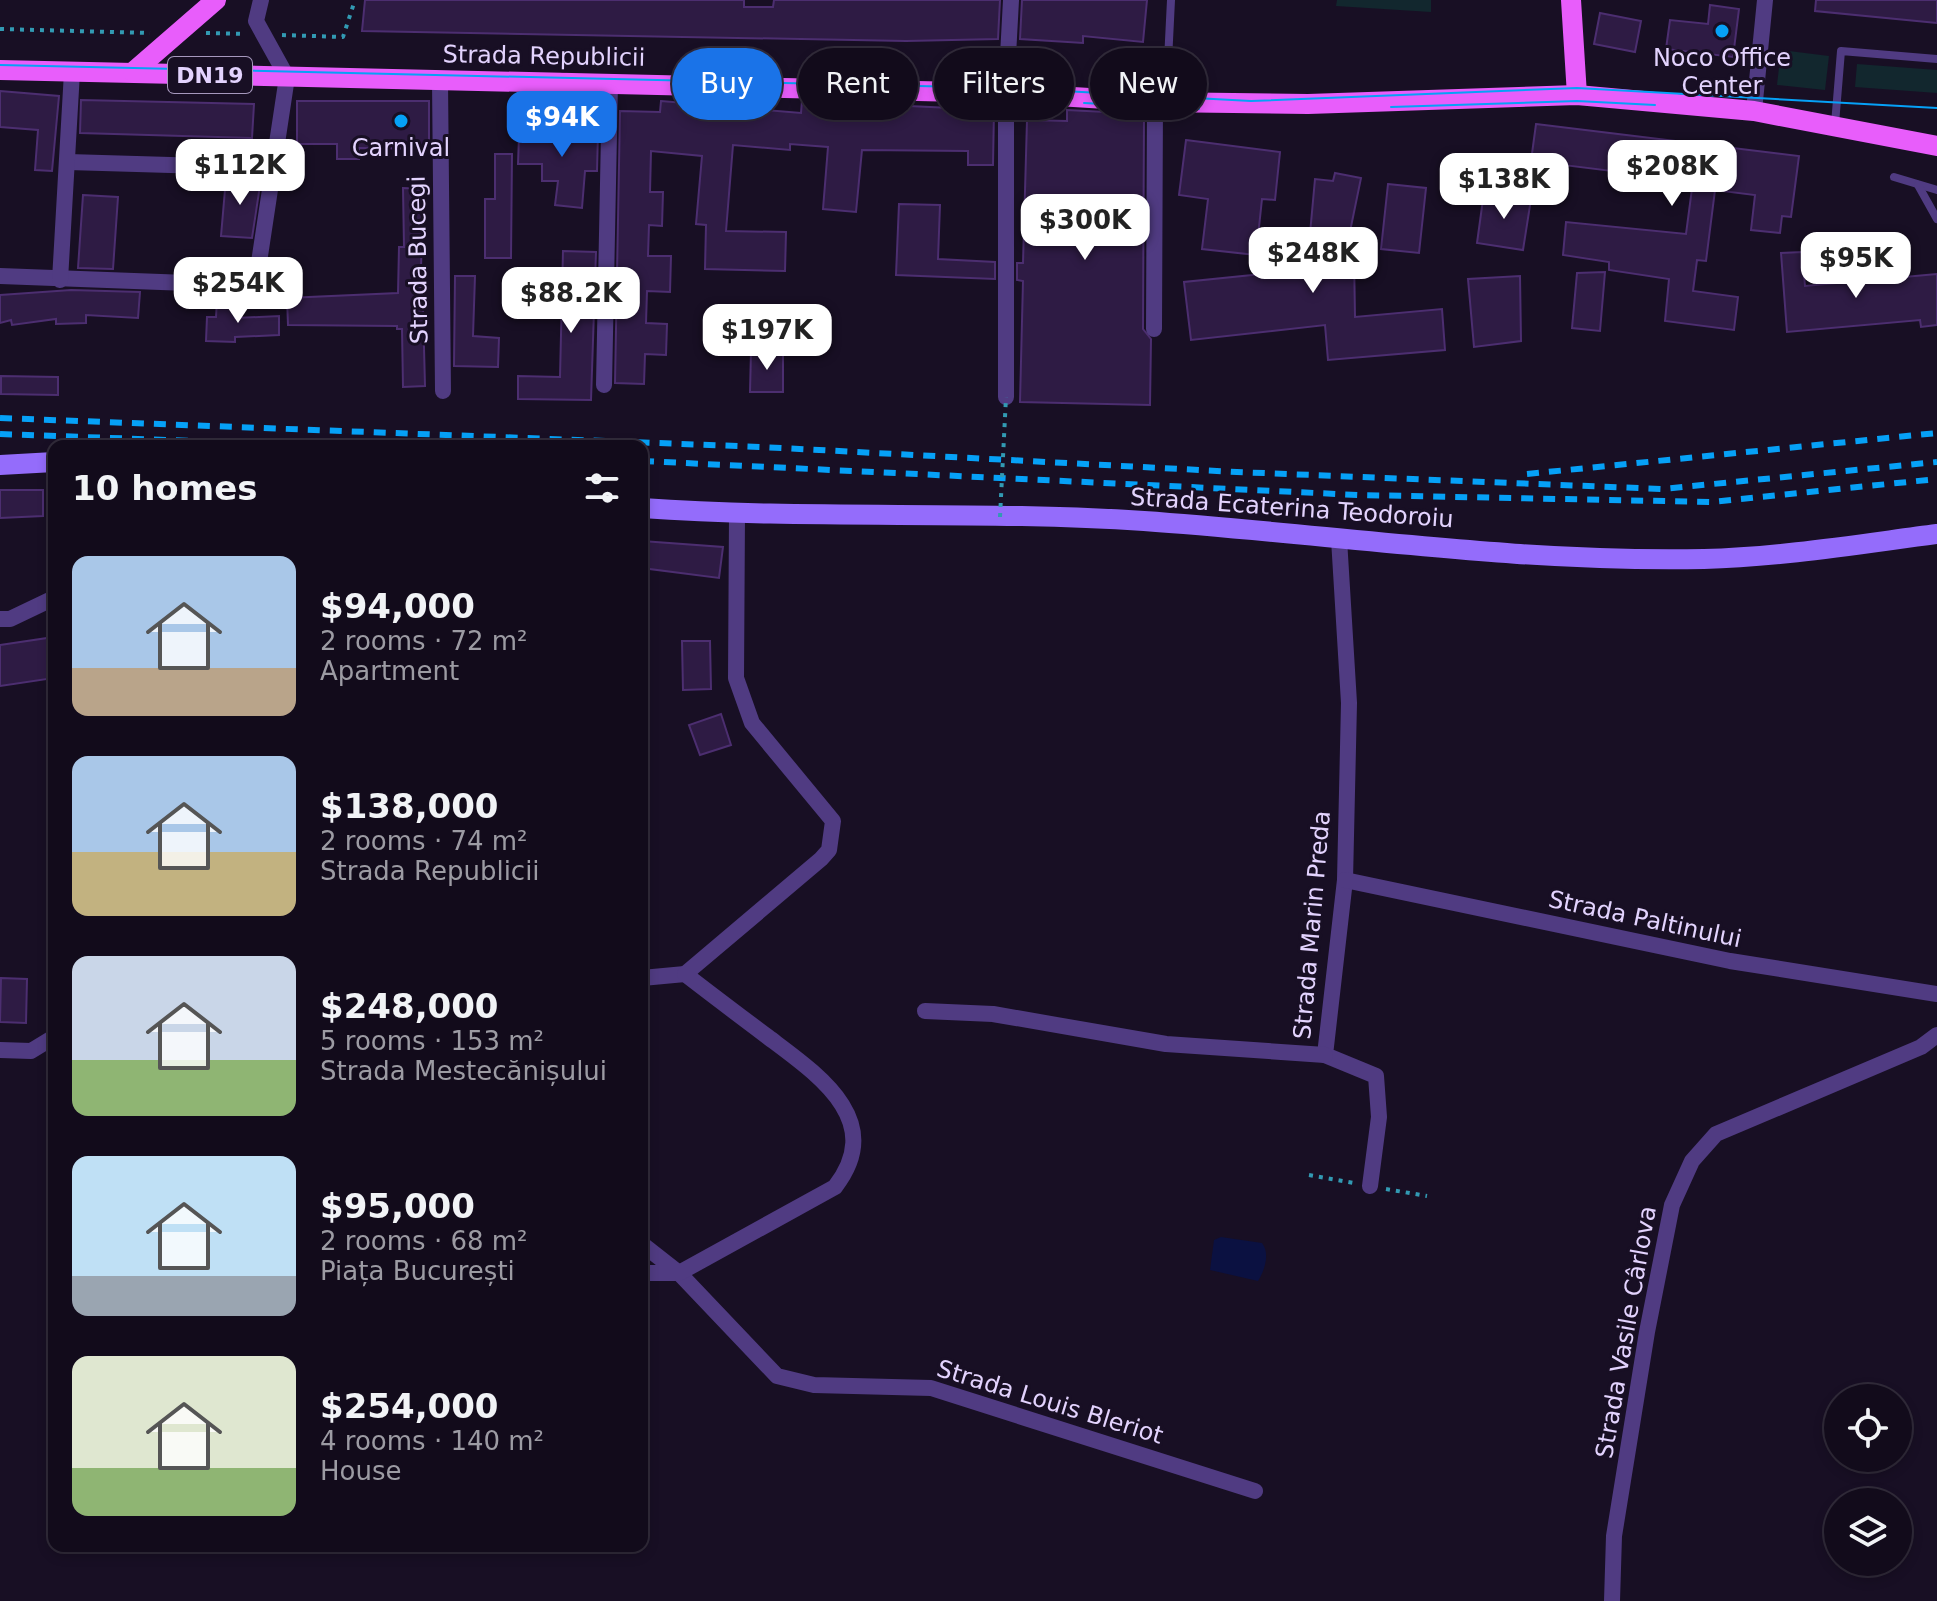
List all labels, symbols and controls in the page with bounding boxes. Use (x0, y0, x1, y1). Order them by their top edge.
marker: Noco Office Center (1713, 22, 1731, 40)
street label: Strada Republicii (442, 40, 646, 72)
place label: Noco Office Center (1653, 44, 1791, 100)
chip: Buy (672, 48, 782, 120)
chip: Rent (798, 48, 918, 120)
chip: Filters (934, 48, 1074, 120)
chip: New (1090, 48, 1207, 120)
road number: DN19 (168, 57, 252, 93)
pin: $94K (515, 91, 609, 159)
text: $94K (525, 102, 599, 132)
marker: Carnival (392, 112, 410, 130)
place label: Carnival (352, 134, 450, 162)
pin: $112K (184, 139, 296, 207)
pin: $208K (1616, 140, 1728, 208)
text: $112K (194, 150, 286, 180)
text: $208K (1626, 151, 1718, 181)
pin: $138K (1448, 153, 1560, 221)
text: $138K (1458, 164, 1550, 194)
street label: Strada Bucegi (403, 176, 433, 344)
pin: $300K (1029, 194, 1141, 262)
text: $300K (1039, 205, 1131, 235)
pin: $248K (1257, 227, 1369, 295)
pin: $95K (1809, 232, 1903, 300)
text: $248K (1267, 238, 1359, 268)
text: $95K (1819, 243, 1893, 273)
pin: $254K (182, 257, 294, 325)
pin: $88.2K (506, 267, 636, 335)
text: $254K (192, 268, 284, 298)
text: $88.2K (520, 278, 622, 308)
pin: $197K (711, 304, 823, 372)
text: $197K (721, 315, 813, 345)
icon: filters (580, 466, 624, 510)
text: 10 homes (72, 468, 257, 508)
street label: Strada Ecaterina Teodoroiu (1129, 483, 1455, 533)
text: $94,000 (320, 586, 475, 626)
icon: home (136, 588, 232, 684)
text: 2 rooms · 72 m² (320, 626, 528, 656)
text: Apartment (320, 656, 459, 686)
text: $138,000 (320, 786, 499, 826)
icon: home (136, 788, 232, 884)
street label: Strada Marin Preda (1288, 809, 1336, 1041)
text: 2 rooms · 74 m² (320, 826, 528, 856)
text: Strada Republicii (320, 856, 540, 886)
street label: Strada Paltinului (1546, 885, 1744, 953)
text: $248,000 (320, 986, 499, 1026)
icon: home (136, 988, 232, 1084)
text: 5 rooms · 153 m² (320, 1026, 544, 1056)
text: Strada Mestecănișului (320, 1056, 607, 1086)
text: $95,000 (320, 1186, 475, 1226)
icon: home (136, 1188, 232, 1284)
street label: Strada Vasile Cârlova (1590, 1204, 1662, 1460)
text: 2 rooms · 68 m² (320, 1226, 528, 1256)
text: Piața București (320, 1256, 515, 1286)
street label: Strada Louis Bleriot (934, 1354, 1166, 1450)
map controls (1824, 1384, 1912, 1576)
button: locate (1824, 1384, 1912, 1472)
text: $254,000 (320, 1386, 499, 1426)
icon: home (136, 1388, 232, 1484)
text: 4 rooms · 140 m² (320, 1426, 544, 1456)
text: House (320, 1456, 401, 1486)
button: layers (1824, 1488, 1912, 1576)

